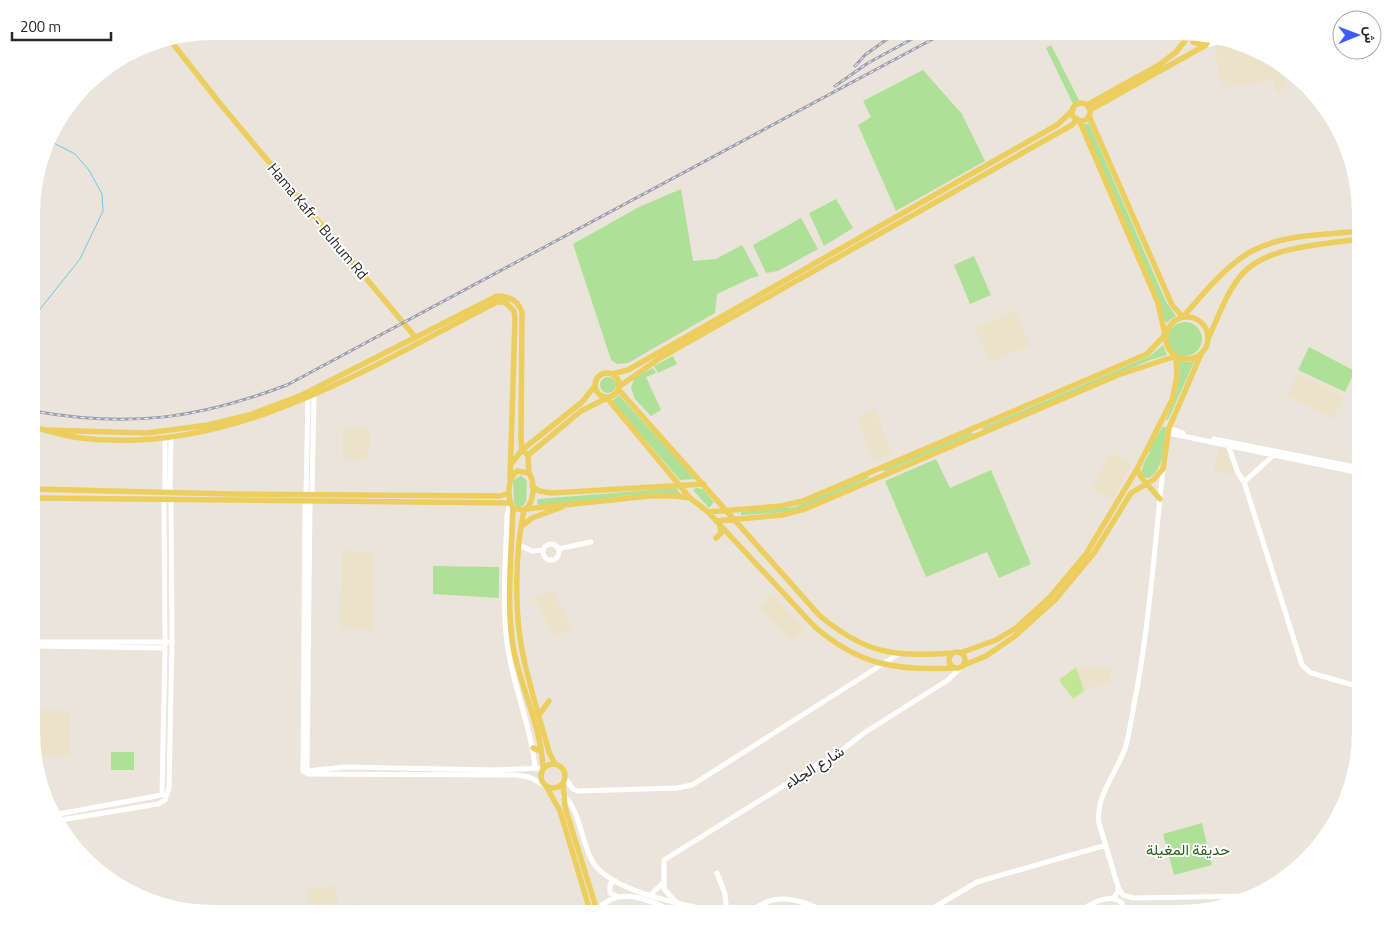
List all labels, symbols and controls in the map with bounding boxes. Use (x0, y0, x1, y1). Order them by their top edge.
scale bar (12, 10, 111, 42)
north arrow (1332, 10, 1382, 60)
text: 200 m (20, 15, 61, 38)
text: ش (1360, 26, 1381, 44)
street label: Hama Kafr - Buhum Rd (262, 158, 374, 284)
street label: شارع الجلاء (780, 740, 848, 794)
park label: حديقة المغيلة (1146, 838, 1230, 861)

